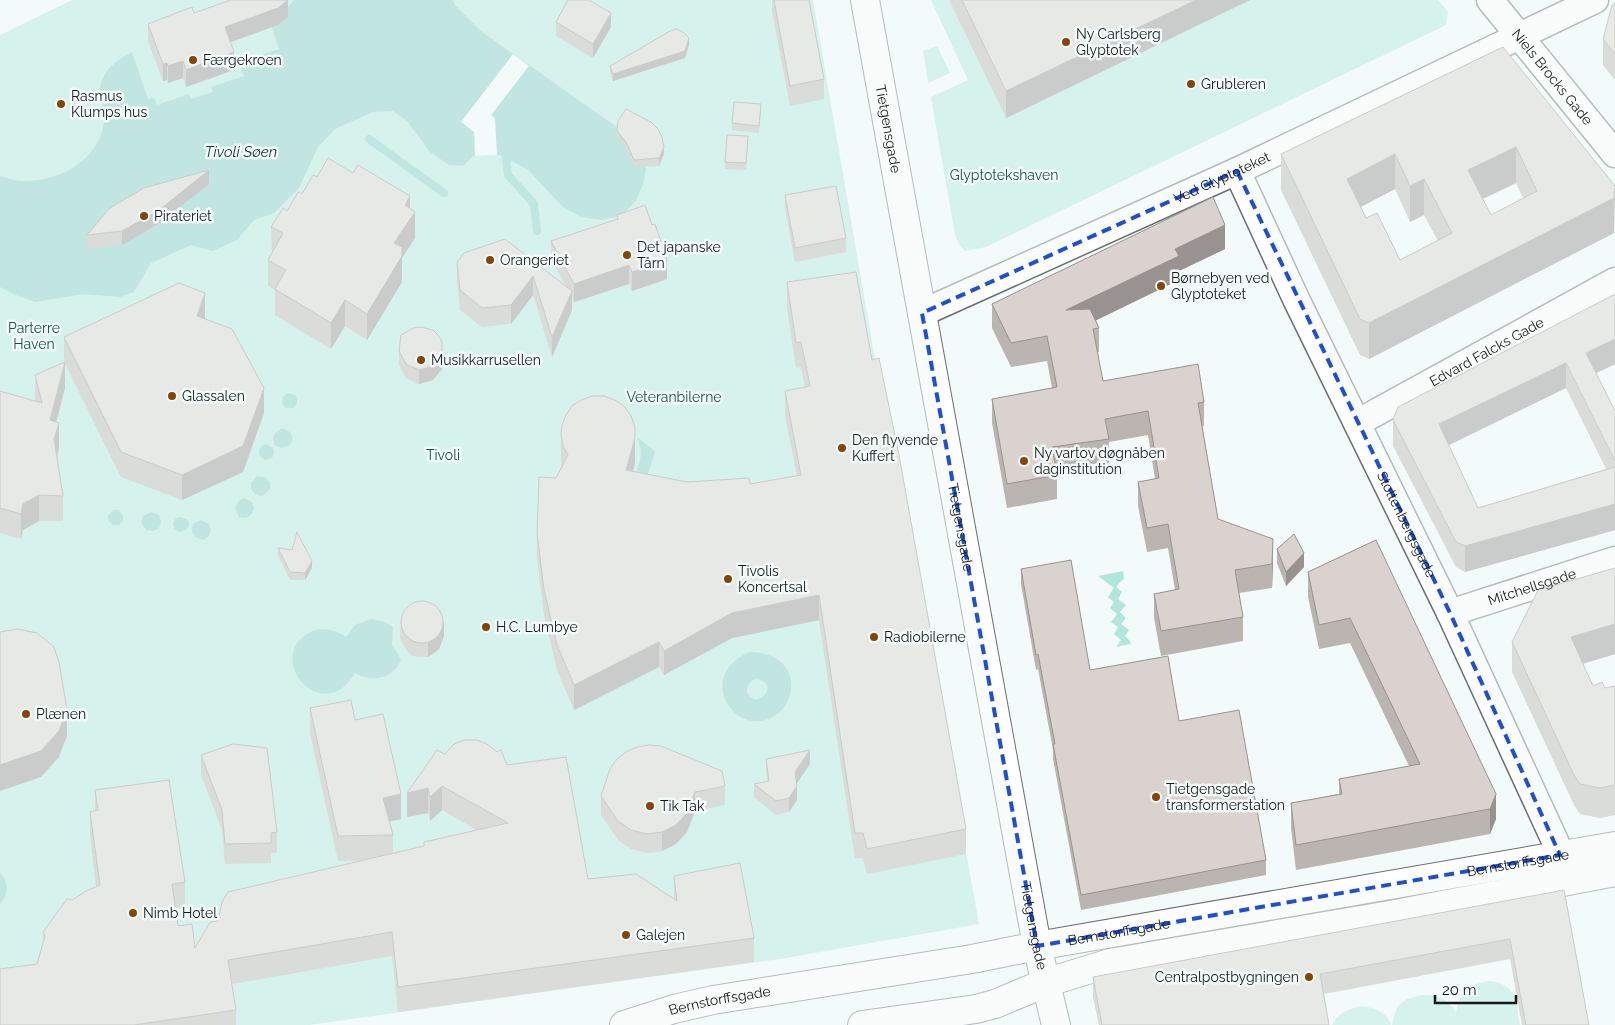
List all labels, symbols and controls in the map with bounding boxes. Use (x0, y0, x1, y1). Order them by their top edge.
place label: Ny Carlsberg Glyptotek (1076, 26, 1161, 58)
street label: Niels Brocks Gade (1509, 26, 1596, 128)
marker: Ny Carlsberg Glyptotek (1060, 36, 1072, 48)
place label: Færgekroen (203, 52, 282, 68)
marker: Færgekroen (187, 54, 199, 66)
place label: Grubleren (1201, 76, 1266, 92)
marker: Grubleren (1185, 78, 1197, 90)
street label: Tietgensgade (873, 83, 904, 174)
place label: Rasmus Klumps hus (71, 88, 147, 120)
marker: Rasmus Klumps hus (55, 98, 67, 110)
water label: Tivoli Søen (205, 143, 277, 161)
street label: Ved Glyptoteket (1171, 148, 1273, 207)
park label: Glyptotekshaven (950, 167, 1058, 183)
place label: Pirateriet (154, 208, 212, 224)
marker: Pirateriet (138, 210, 150, 222)
place label: Det japanske Tårn (637, 239, 721, 271)
marker: Det japanske Tårn (621, 249, 633, 261)
place label: Orangeriet (500, 252, 569, 268)
marker: Orangeriet (484, 254, 496, 266)
place label: Børnebyen ved Glyptoteket (1171, 270, 1269, 302)
marker: Børnebyen ved Glyptoteket (1155, 280, 1167, 292)
street label: Edvard Falcks Gade (1427, 314, 1547, 389)
park label: Parterre Haven (8, 320, 60, 352)
place label: Musikkarrusellen (431, 352, 541, 368)
marker: Musikkarrusellen (415, 354, 427, 366)
place label: Glassalen (182, 388, 245, 404)
park label: Veteranbilerne (626, 389, 722, 405)
marker: Glassalen (166, 390, 178, 402)
place label: Den flyvende Kuffert (852, 432, 938, 464)
marker: Den flyvende Kuffert (836, 442, 848, 454)
place label: Ny vartov døgnåben daginstitution (1034, 445, 1165, 477)
park label: Tivoli (426, 447, 460, 463)
marker: Ny vartov døgnåben daginstitution (1018, 455, 1030, 467)
street label: Stoltenbergsgade (1374, 469, 1439, 580)
street label: Tietgensgade (945, 482, 977, 573)
place label: Tivolis Koncertsal (738, 563, 807, 595)
street label: Mitchellsgade (1486, 565, 1578, 608)
marker: Tivolis Koncertsal (722, 573, 734, 585)
place label: H.C. Lumbye (496, 619, 578, 635)
marker: H.C. Lumbye (480, 621, 492, 633)
place label: Radiobilerne (884, 629, 966, 645)
marker: Radiobilerne (868, 631, 880, 643)
place label: Plænen (36, 706, 86, 722)
marker: Plænen (20, 708, 32, 720)
place label: Tietgensgade transformerstation (1166, 781, 1285, 813)
marker: Tietgensgade transformerstation (1150, 791, 1162, 803)
place label: Tik Tak (660, 798, 705, 814)
marker: Tik Tak (644, 800, 656, 812)
street label: Bernstorffsgade (1466, 846, 1570, 880)
street label: Tietgensgade (1017, 880, 1050, 971)
place label: Nimb Hotel (143, 905, 217, 921)
marker: Nimb Hotel (127, 907, 139, 919)
street label: Bernstorffsgade (1066, 915, 1171, 949)
place label: Galejen (636, 927, 685, 943)
marker: Galejen (620, 929, 632, 941)
place label: Centralpostbygningen (1155, 969, 1299, 985)
marker: Centralpostbygningen (1303, 971, 1315, 983)
scale bar (1435, 972, 1516, 1004)
text: 20 m (1442, 981, 1477, 999)
street label: Bernstorffsgade (667, 983, 772, 1018)

